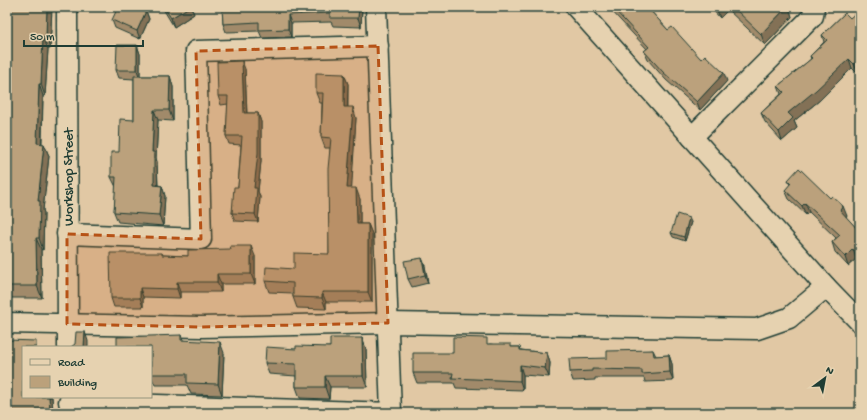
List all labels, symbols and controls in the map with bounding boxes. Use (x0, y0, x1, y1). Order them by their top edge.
scale bar (24, 22, 143, 48)
text: 50 m (30, 31, 55, 45)
street label: Workshop Street (61, 127, 78, 226)
legend (22, 346, 152, 398)
text: Road (58, 357, 85, 371)
north arrow (805, 358, 845, 398)
text: N (823, 364, 835, 378)
text: Building (57, 377, 97, 391)

